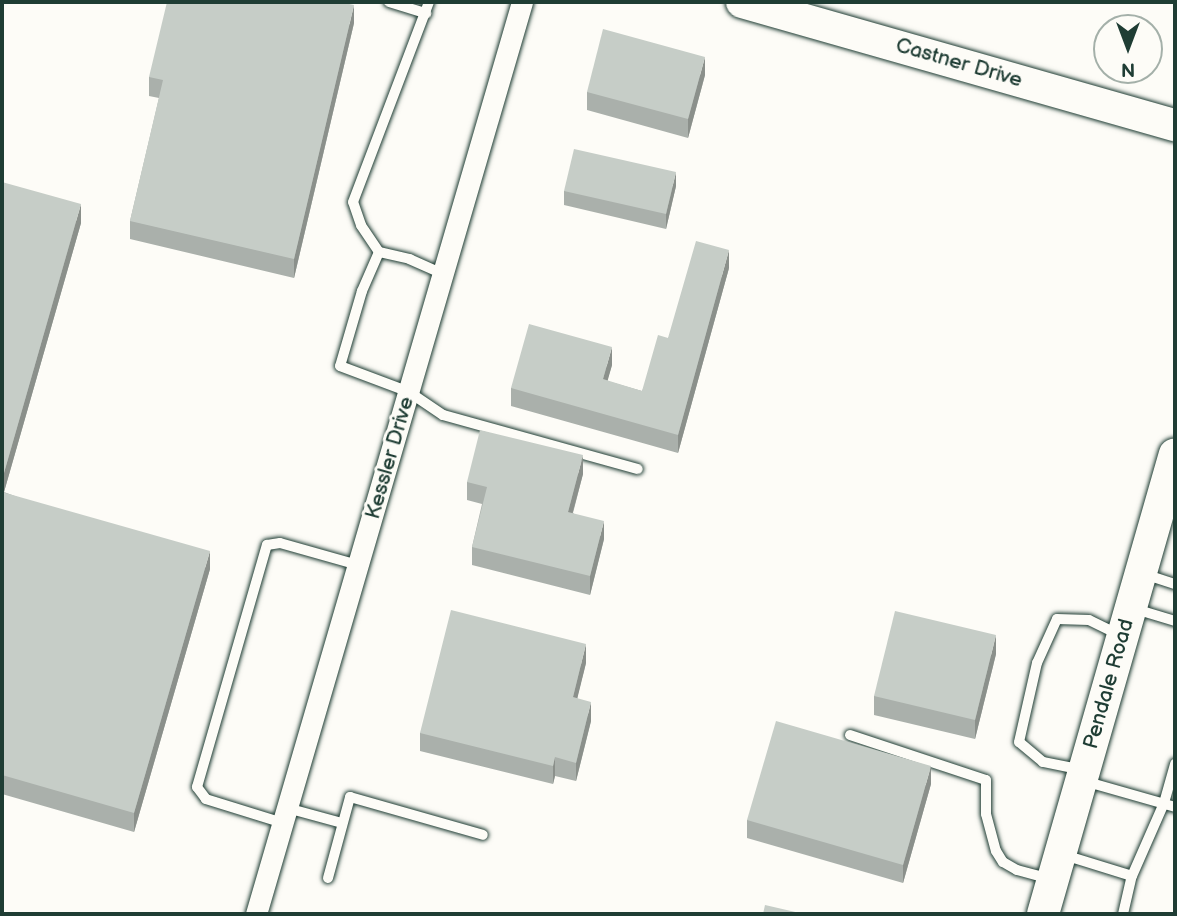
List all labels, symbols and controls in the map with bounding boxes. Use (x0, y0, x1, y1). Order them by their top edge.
north arrow (1093, 14, 1163, 84)
street label: Castner Drive (893, 33, 1025, 93)
text: N (1121, 57, 1135, 80)
street label: Kessler Drive (360, 394, 420, 522)
street label: Pendale Road (1078, 616, 1140, 752)

